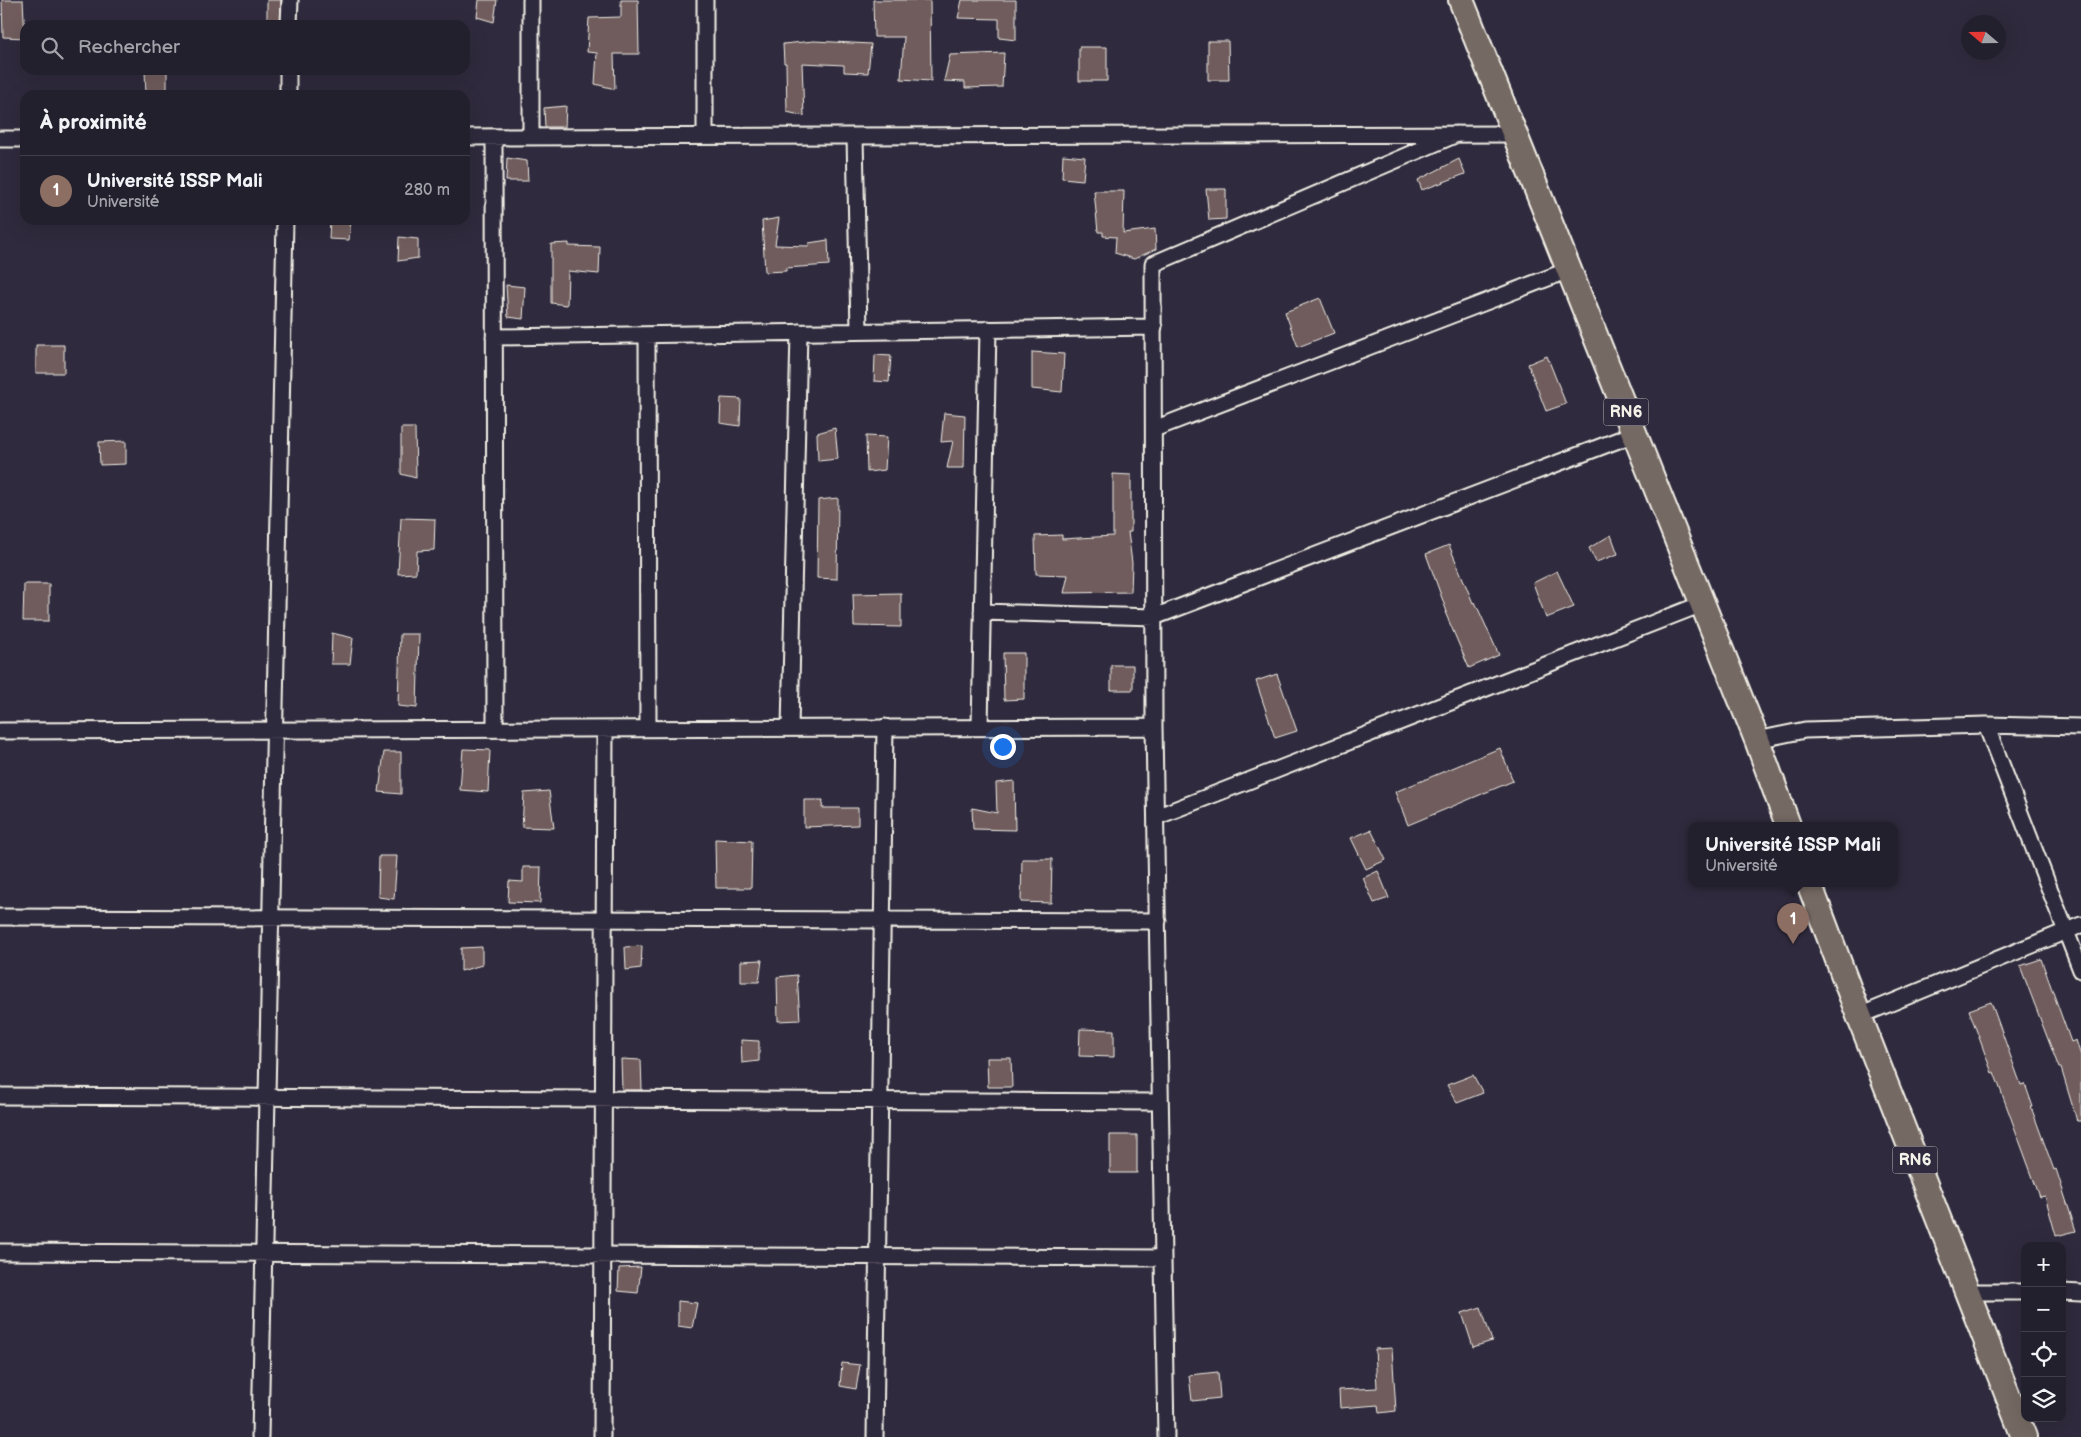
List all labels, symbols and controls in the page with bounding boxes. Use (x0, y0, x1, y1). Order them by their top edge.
north arrow (1961, 15, 2006, 60)
search box (20, 20, 470, 75)
icon: search (38, 34, 66, 62)
text: Rechercher (78, 36, 180, 59)
text: À proximité (40, 110, 147, 135)
text: Université ISSP Mali (87, 170, 263, 193)
text: 1 (53, 181, 59, 200)
text: 280 m (404, 181, 450, 200)
text: Université (87, 193, 159, 212)
road number: RN6 (1604, 398, 1648, 426)
your location (990, 734, 1016, 760)
popup (1688, 822, 1898, 887)
text: Université ISSP Mali (1705, 834, 1881, 857)
text: Université (1705, 857, 1778, 876)
pin: 1 (1777, 903, 1809, 944)
road number: RN6 (1892, 1146, 1938, 1174)
map controls (2021, 1242, 2066, 1422)
button: + (2021, 1242, 2066, 1287)
button: − (2021, 1287, 2066, 1332)
button: locate (2021, 1332, 2066, 1377)
button: layers (2021, 1377, 2066, 1422)

